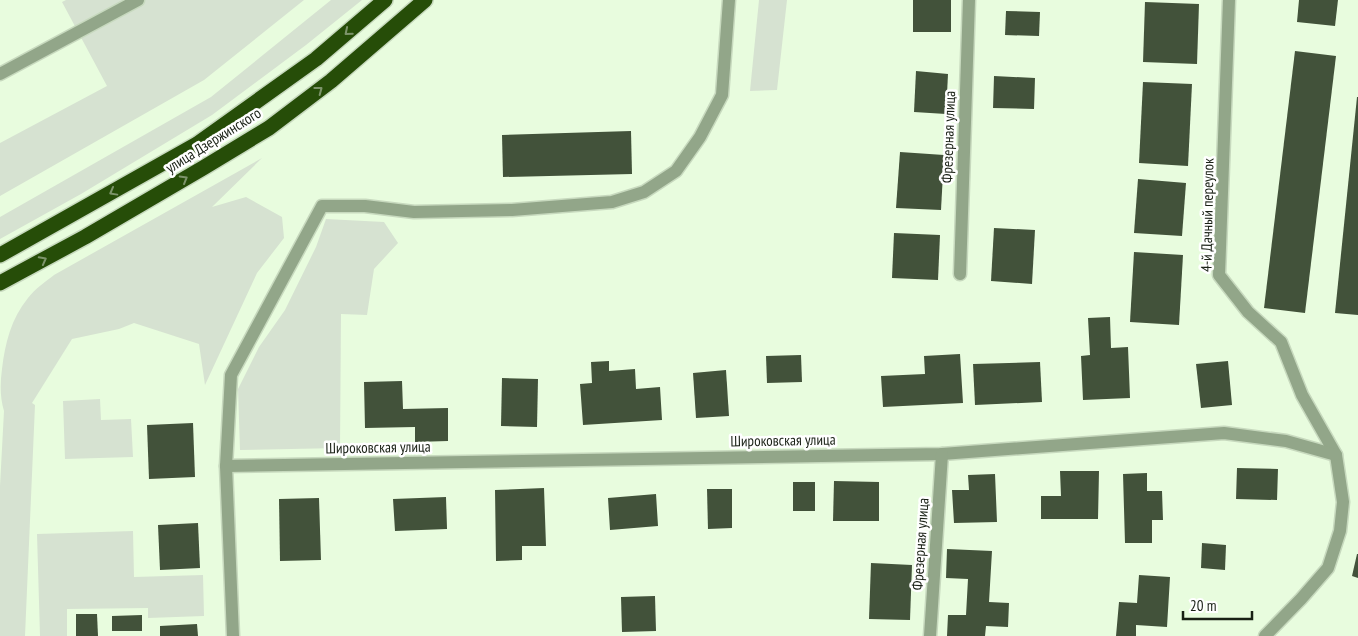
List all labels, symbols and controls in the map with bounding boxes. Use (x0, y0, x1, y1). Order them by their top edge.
one-way arrow (345, 26, 354, 35)
one-way arrow (313, 87, 322, 95)
street label: Фрезерная улица (937, 91, 959, 183)
street label: улица Дзержинского (162, 103, 264, 177)
street label: 4-й Дачный переулок (1197, 158, 1217, 272)
one-way arrow (179, 176, 188, 186)
one-way arrow (110, 185, 119, 195)
one-way arrow (38, 256, 47, 266)
street label: Широковская улица (730, 430, 836, 450)
street label: Широковская улица (325, 437, 431, 457)
street label: Фрезерная улица (907, 497, 933, 591)
scale bar (1183, 588, 1252, 620)
text: 20 m (1190, 596, 1216, 615)

